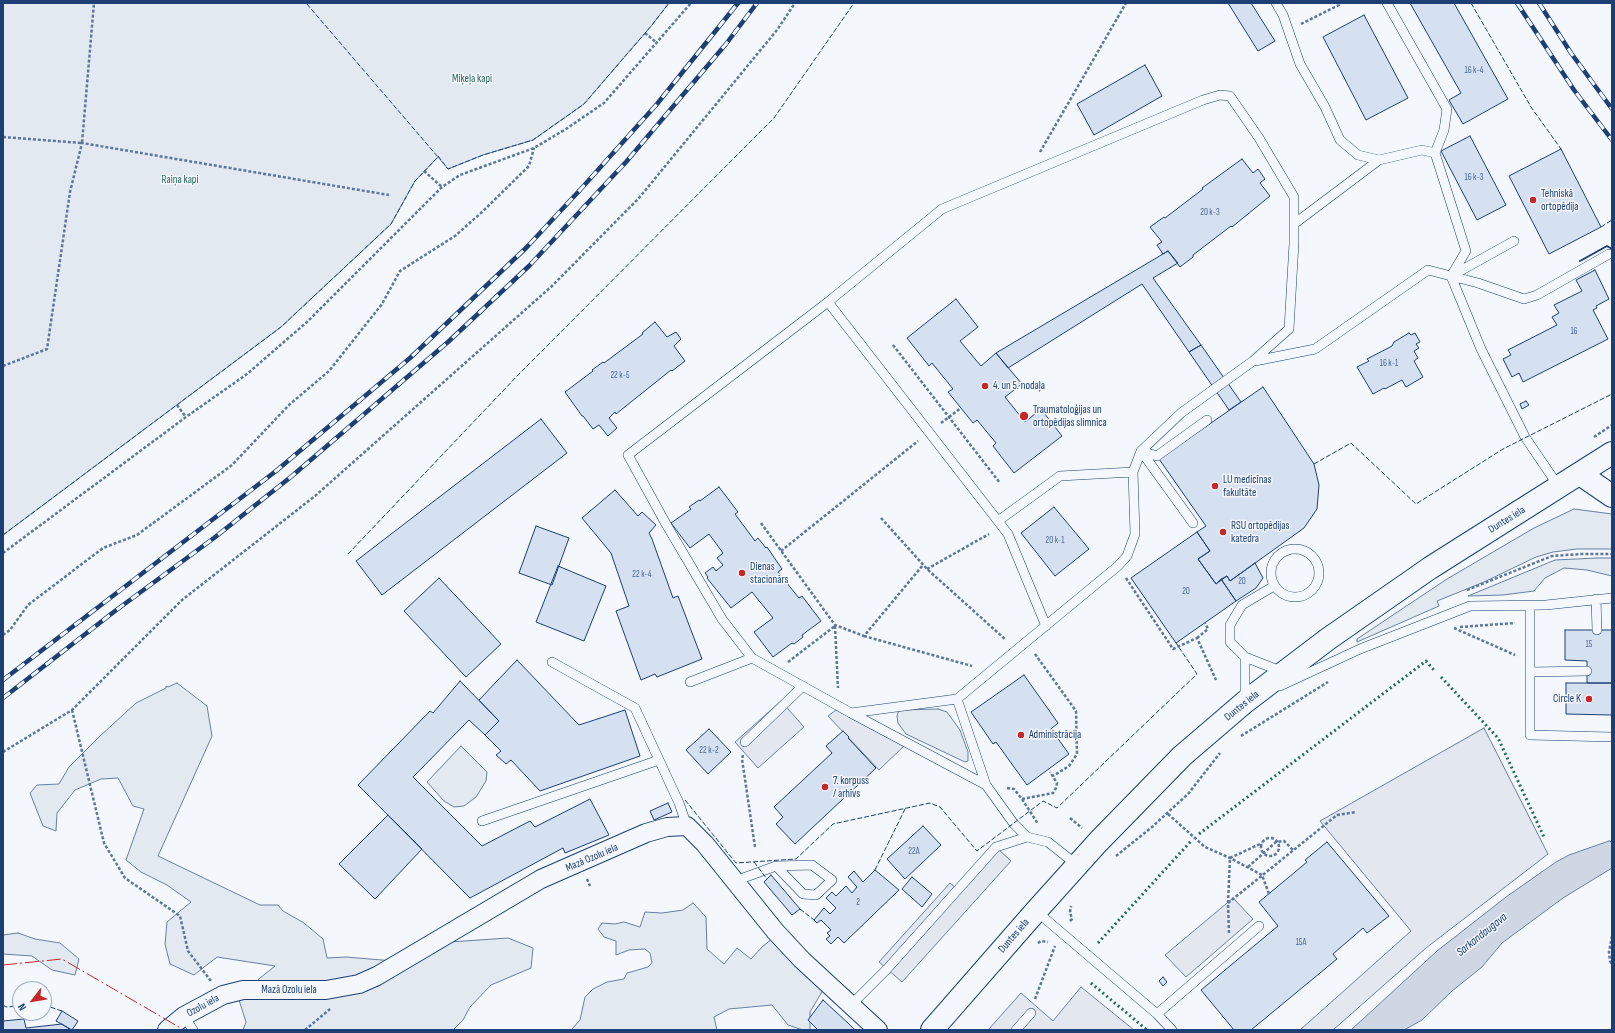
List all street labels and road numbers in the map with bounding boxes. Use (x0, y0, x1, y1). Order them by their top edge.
street label: Duntes iela (1486, 504, 1528, 536)
street label: Duntes iela (1222, 688, 1262, 724)
street label: Mazā Ozolu iela (564, 841, 620, 875)
street label: Duntes iela (996, 916, 1032, 956)
street label: Mazā Ozolu iela (261, 983, 317, 997)
street label: Ozolu iela (185, 992, 221, 1020)

